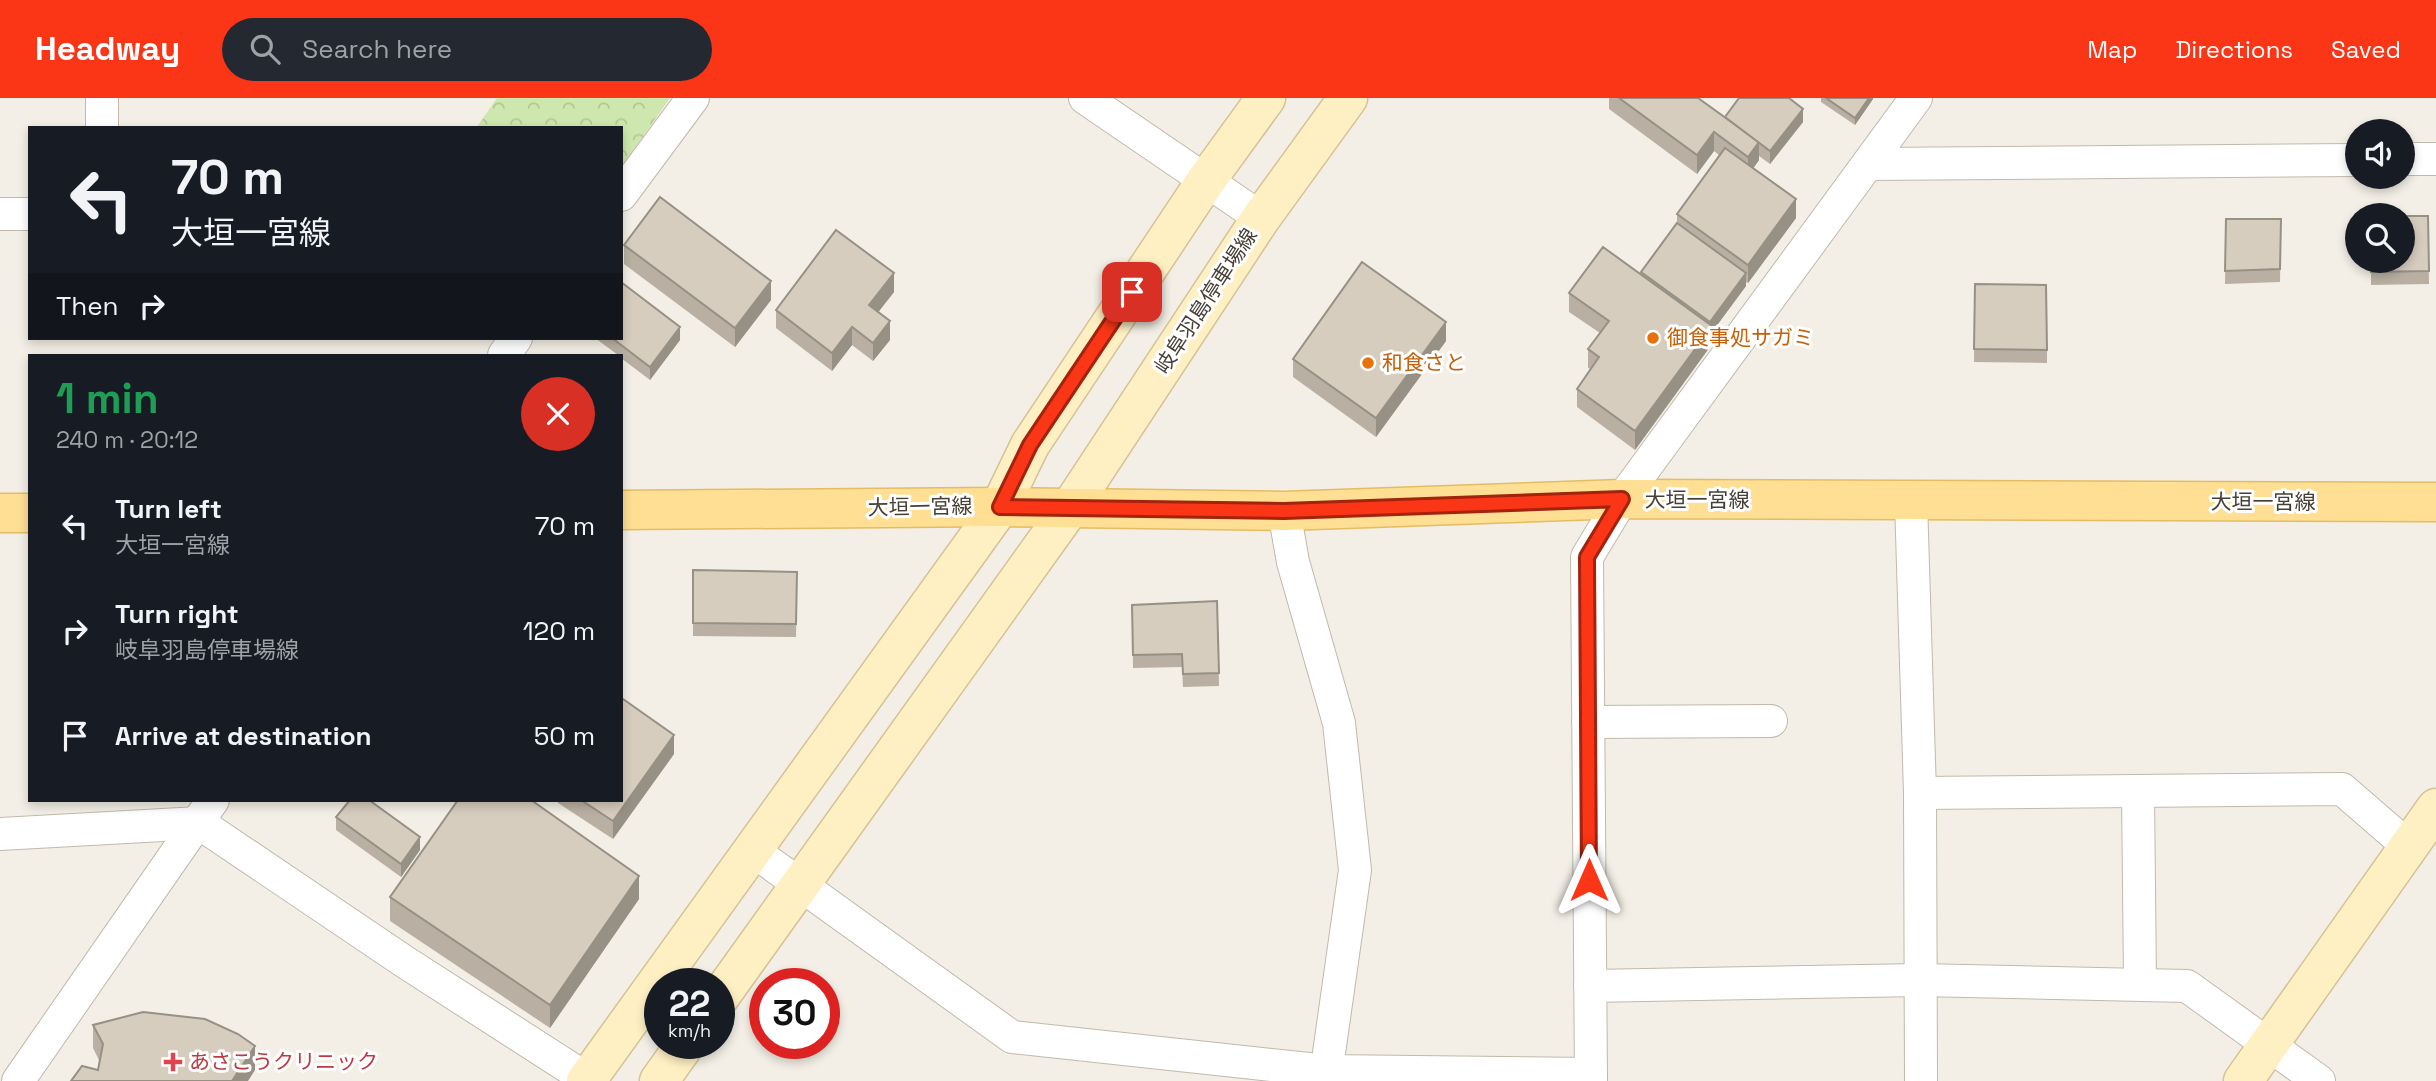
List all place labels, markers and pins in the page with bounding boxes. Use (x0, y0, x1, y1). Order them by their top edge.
pin (1102, 262, 1162, 322)
place label: 御食事処サガミ (1667, 324, 1814, 351)
marker: 御食事処サガミ (1645, 330, 1661, 346)
place label: 和食さと (1382, 349, 1466, 376)
marker: 和食さと (1360, 355, 1376, 371)
place label: あさこうクリニック (189, 1048, 378, 1075)
marker: あさこうクリニック (163, 1052, 183, 1072)

